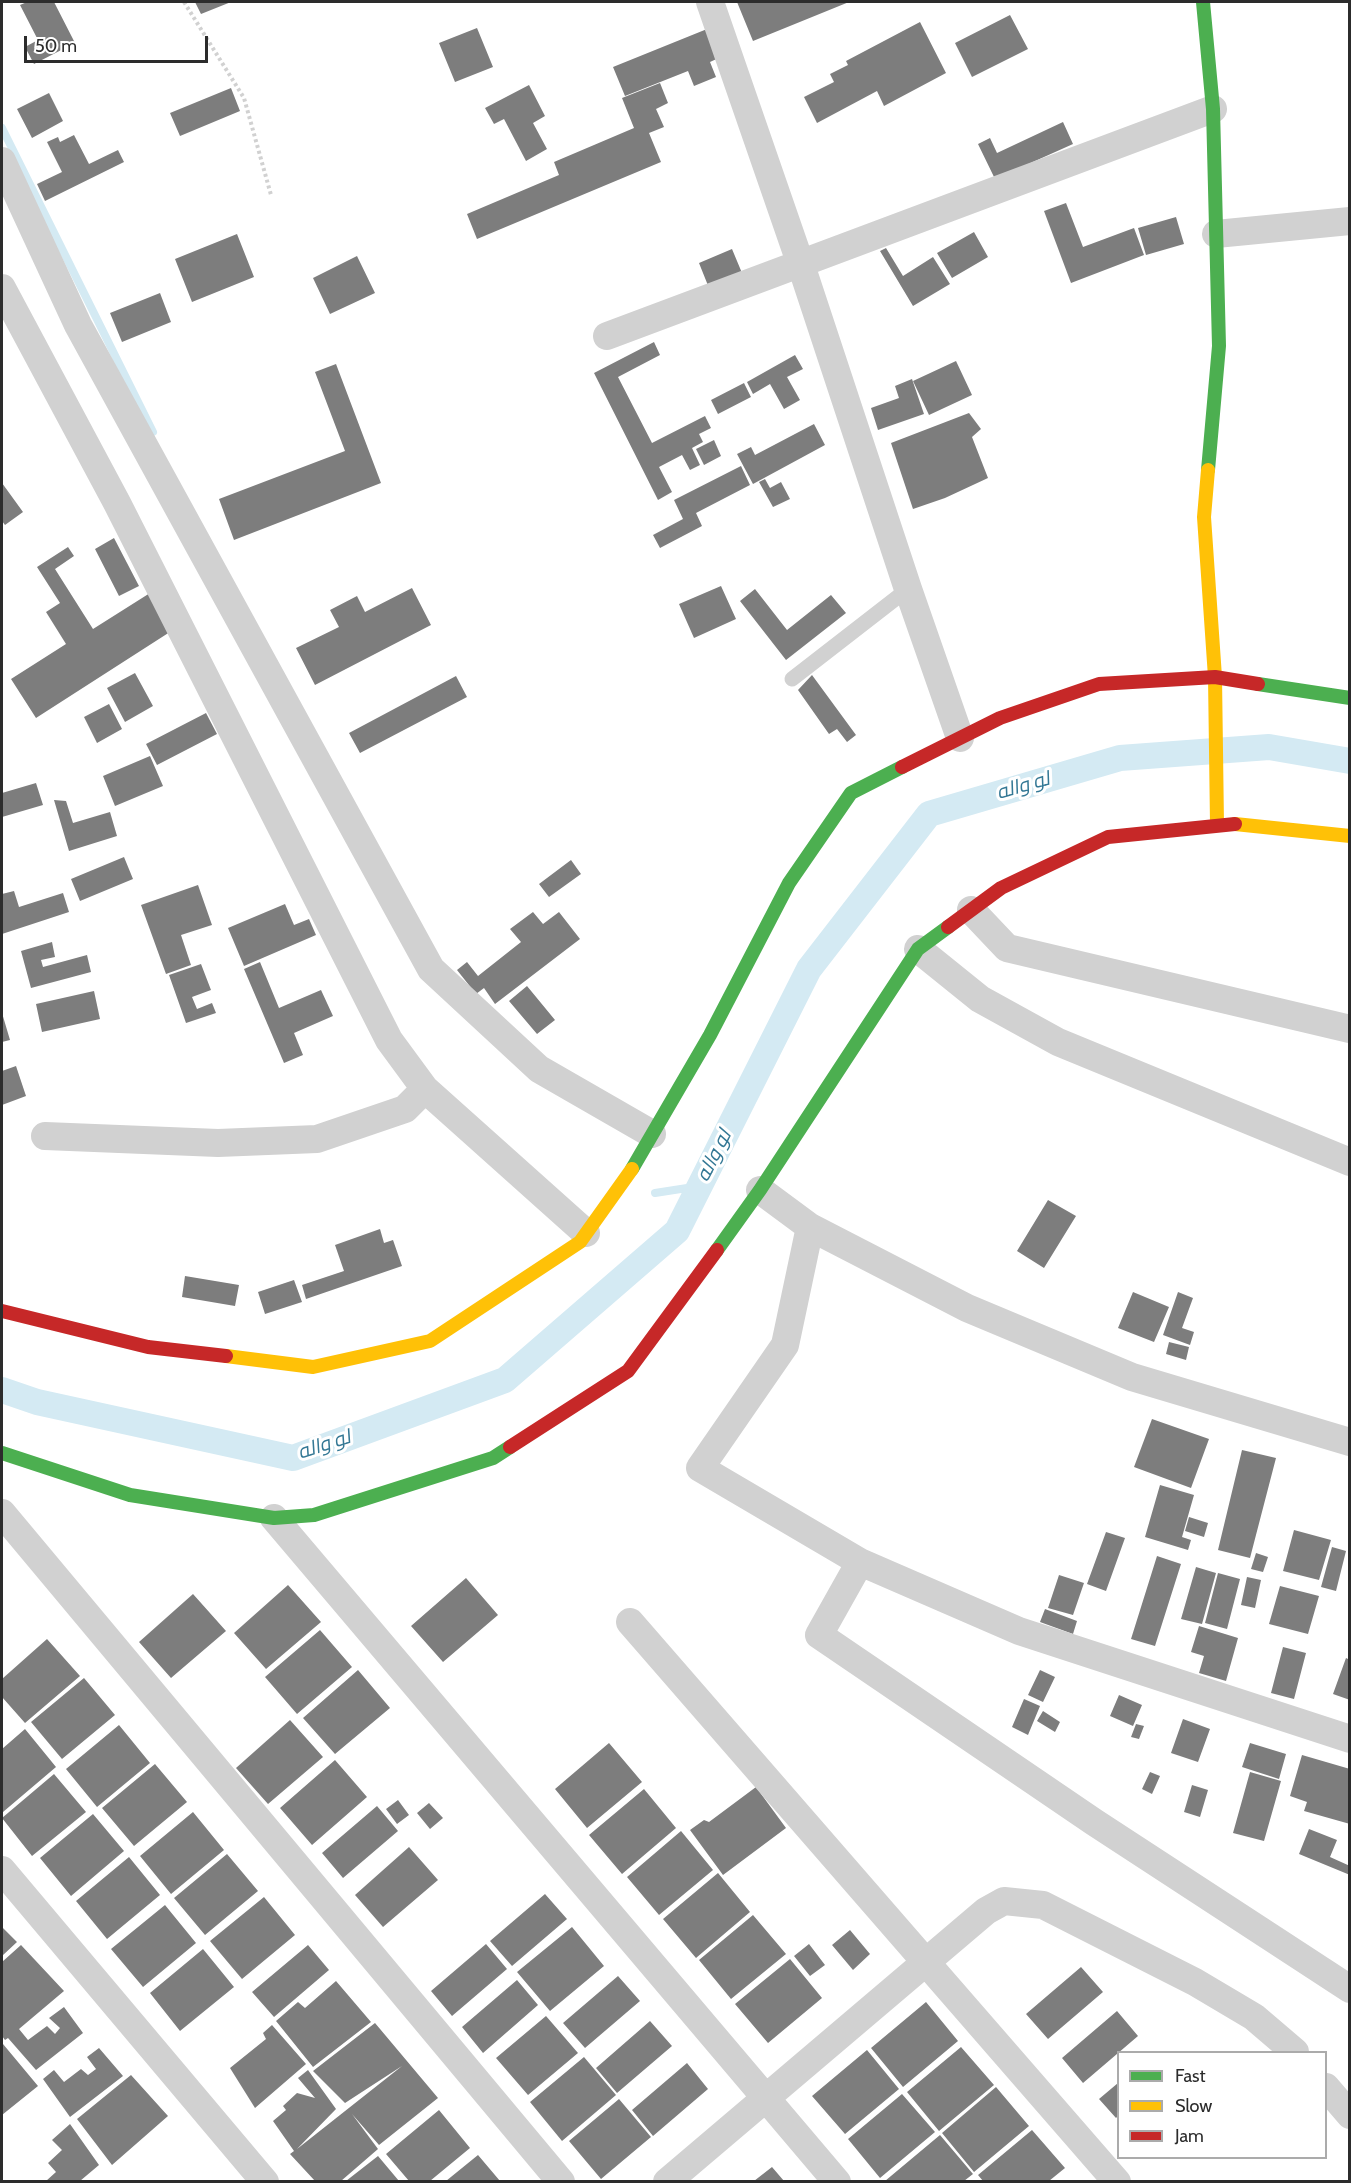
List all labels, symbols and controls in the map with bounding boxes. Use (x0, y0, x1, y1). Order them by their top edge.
scale bar (27, 24, 212, 62)
text: 50 m (35, 35, 77, 57)
water label: لو واله (994, 767, 1052, 805)
water label: لو واله (691, 1126, 737, 1186)
water label: لو واله (294, 1425, 354, 1465)
legend (1117, 2051, 1327, 2159)
text: Fast (1175, 2065, 1206, 2087)
text: Slow (1175, 2095, 1212, 2117)
text: Jam (1175, 2125, 1204, 2147)

